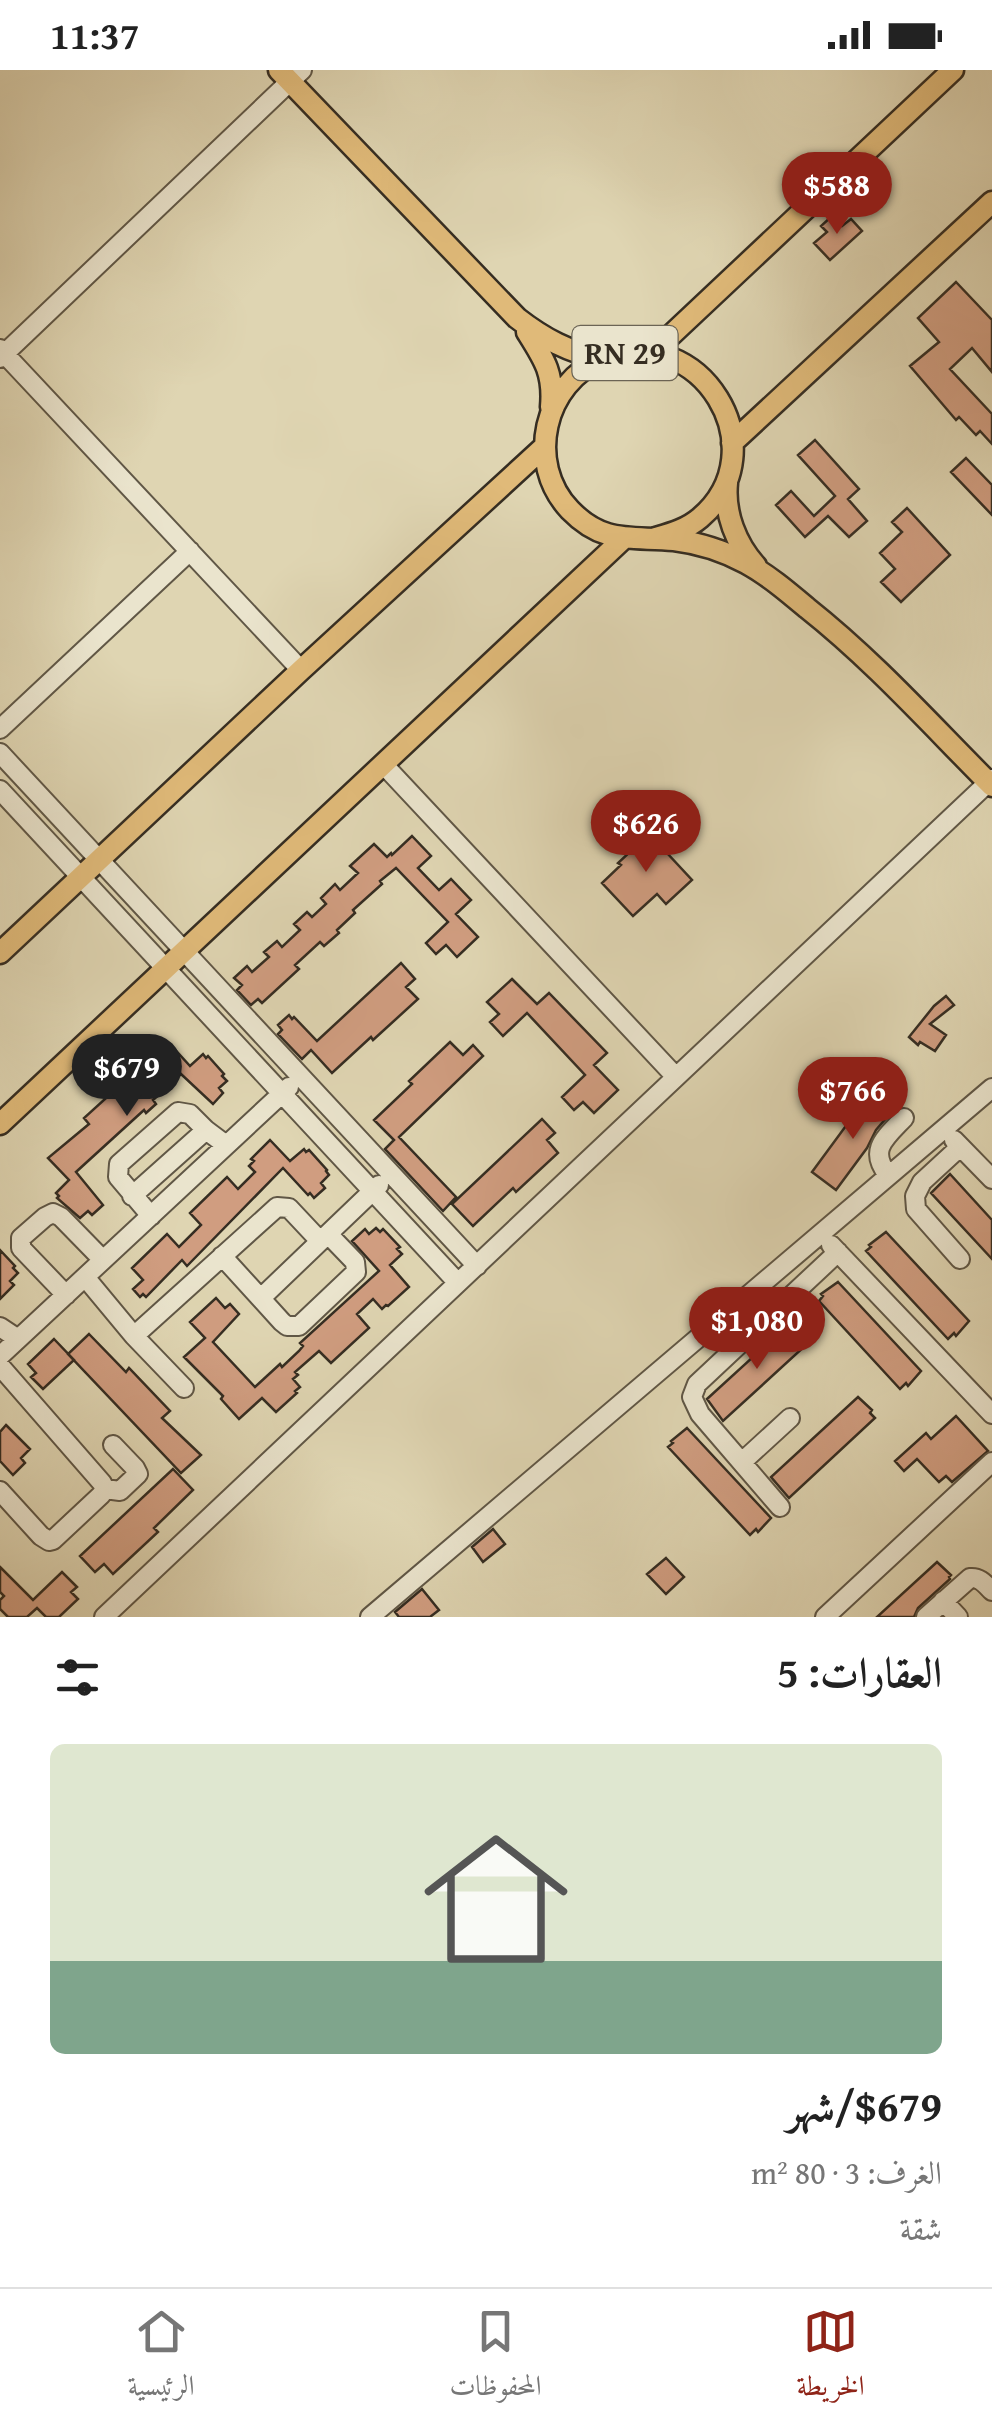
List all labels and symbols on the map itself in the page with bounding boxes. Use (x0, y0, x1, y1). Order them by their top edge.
pin: $588 (778, 152, 896, 237)
road number: RN 29 (572, 326, 678, 380)
pin: $626 (587, 790, 705, 875)
pin: $679 (68, 1034, 186, 1119)
pin: $766 (794, 1057, 912, 1142)
pin: $1,080 (676, 1287, 838, 1372)

